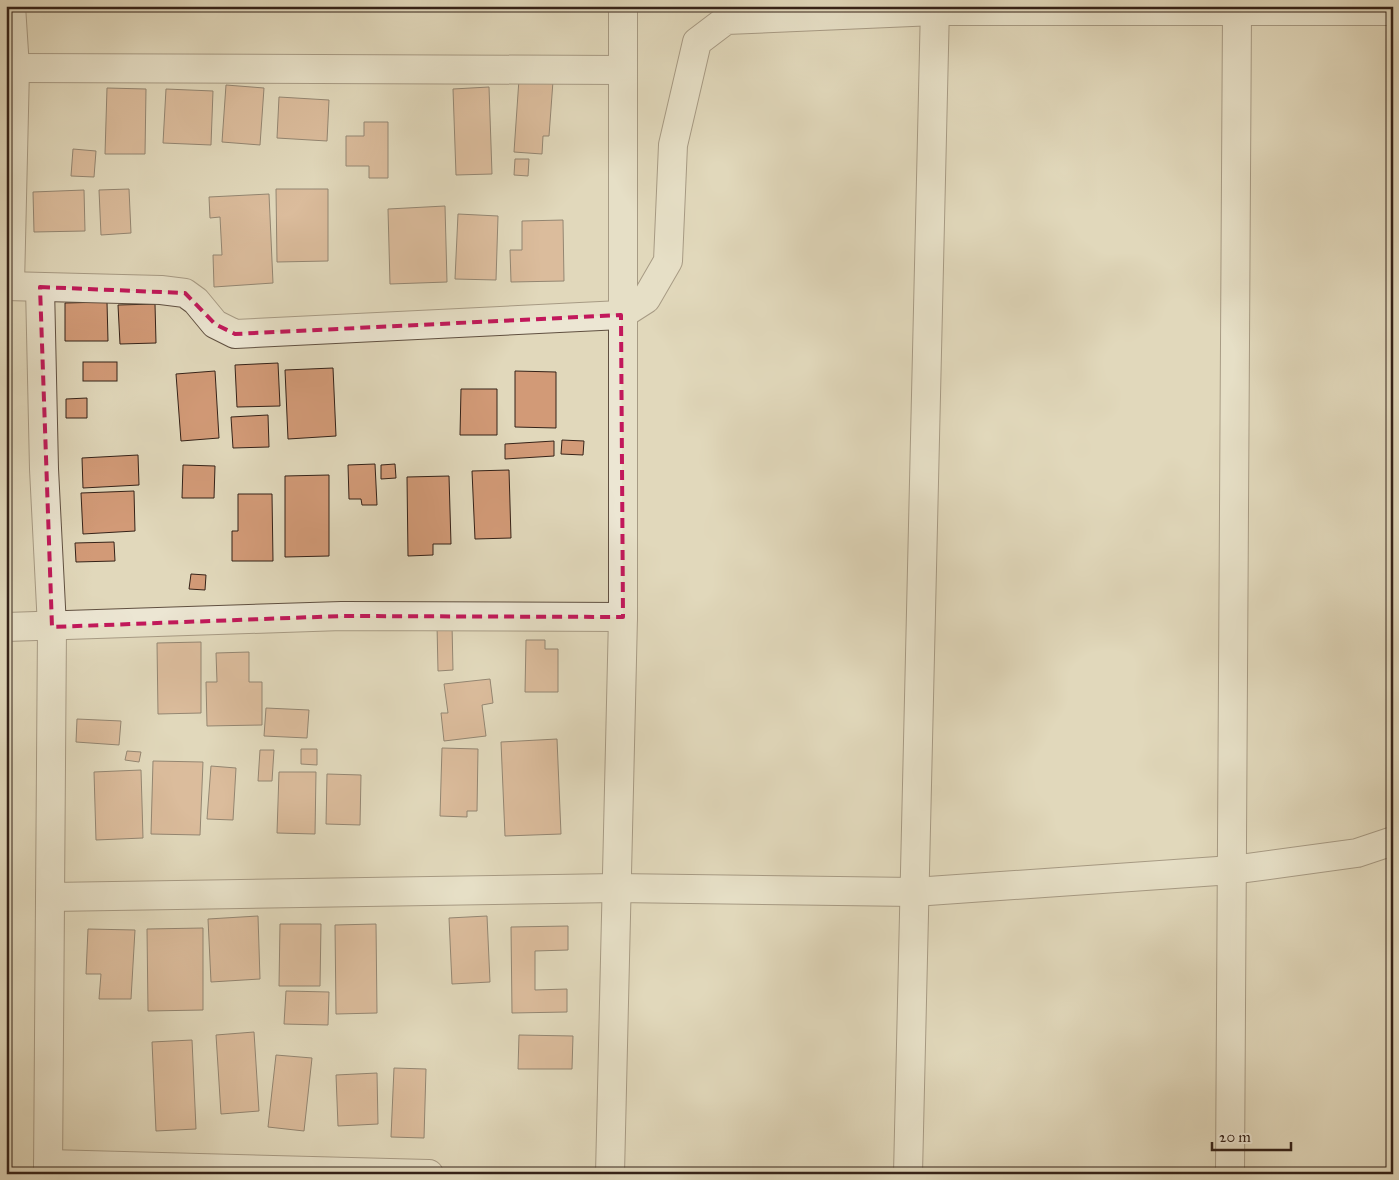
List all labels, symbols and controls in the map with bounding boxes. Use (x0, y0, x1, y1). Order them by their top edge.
scale bar (1212, 1120, 1290, 1152)
text: 20 m (1219, 1128, 1251, 1146)

